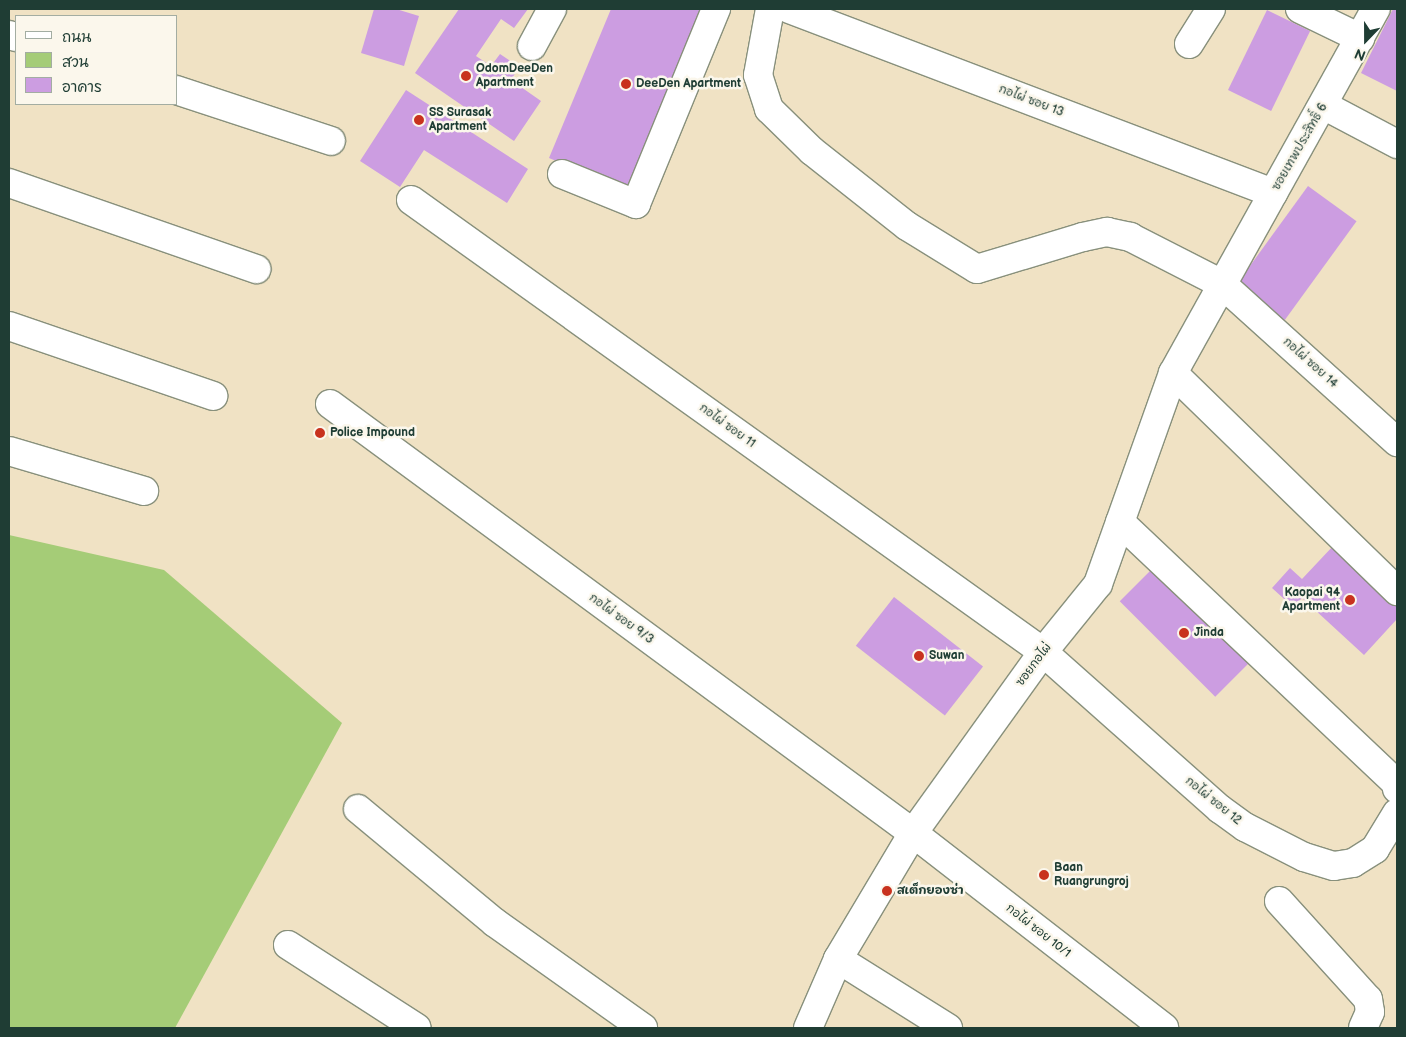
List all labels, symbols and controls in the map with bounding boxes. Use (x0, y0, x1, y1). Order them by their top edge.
legend (15, 15, 178, 105)
north arrow (1341, 15, 1391, 65)
text: ถนน (62, 28, 91, 47)
text: N (1352, 45, 1368, 64)
text: สวน (62, 53, 89, 72)
place label: OdomDeeDen Apartment (476, 62, 553, 90)
marker: OdomDeeDen Apartment (460, 70, 472, 82)
place label: DeeDen Apartment (636, 77, 741, 91)
text: อาคาร (62, 78, 102, 97)
marker: DeeDen Apartment (620, 78, 632, 90)
street label: กอไผ่ ซอย 13 (996, 82, 1066, 120)
street label: ซอยเทพประสิทธิ์ 6 (1269, 101, 1331, 193)
place label: SS Surasak Apartment (429, 106, 491, 134)
marker: SS Surasak Apartment (413, 114, 425, 126)
street label: กอไผ่ ซอย 14 (1280, 335, 1340, 391)
street label: กอไผ่ ซอย 11 (696, 401, 758, 451)
place label: Police Impound (330, 426, 415, 440)
marker: Police Impound (314, 427, 326, 439)
place label: Kaopai 94 Apartment (1282, 586, 1340, 614)
street label: กอไผ่ ซอย 9/3 (586, 591, 656, 647)
marker: Kaopai 94 Apartment (1344, 594, 1356, 606)
place label: Jinda (1194, 626, 1224, 640)
marker: Jinda (1178, 627, 1190, 639)
street label: ซอยกอไผ่ (1013, 641, 1055, 689)
place label: Suwan (929, 649, 964, 663)
marker: Suwan (913, 650, 925, 662)
street label: กอไผ่ ซอย 12 (1182, 774, 1244, 828)
place label: Baan Ruangrungroj (1054, 861, 1129, 889)
marker: Baan Ruangrungroj (1038, 869, 1050, 881)
place label: สเต็กยองซ่า (897, 884, 964, 898)
marker: สเต็กยองซ่า (881, 885, 893, 897)
street label: กอไผ่ ซอย 10/1 (1003, 901, 1073, 961)

